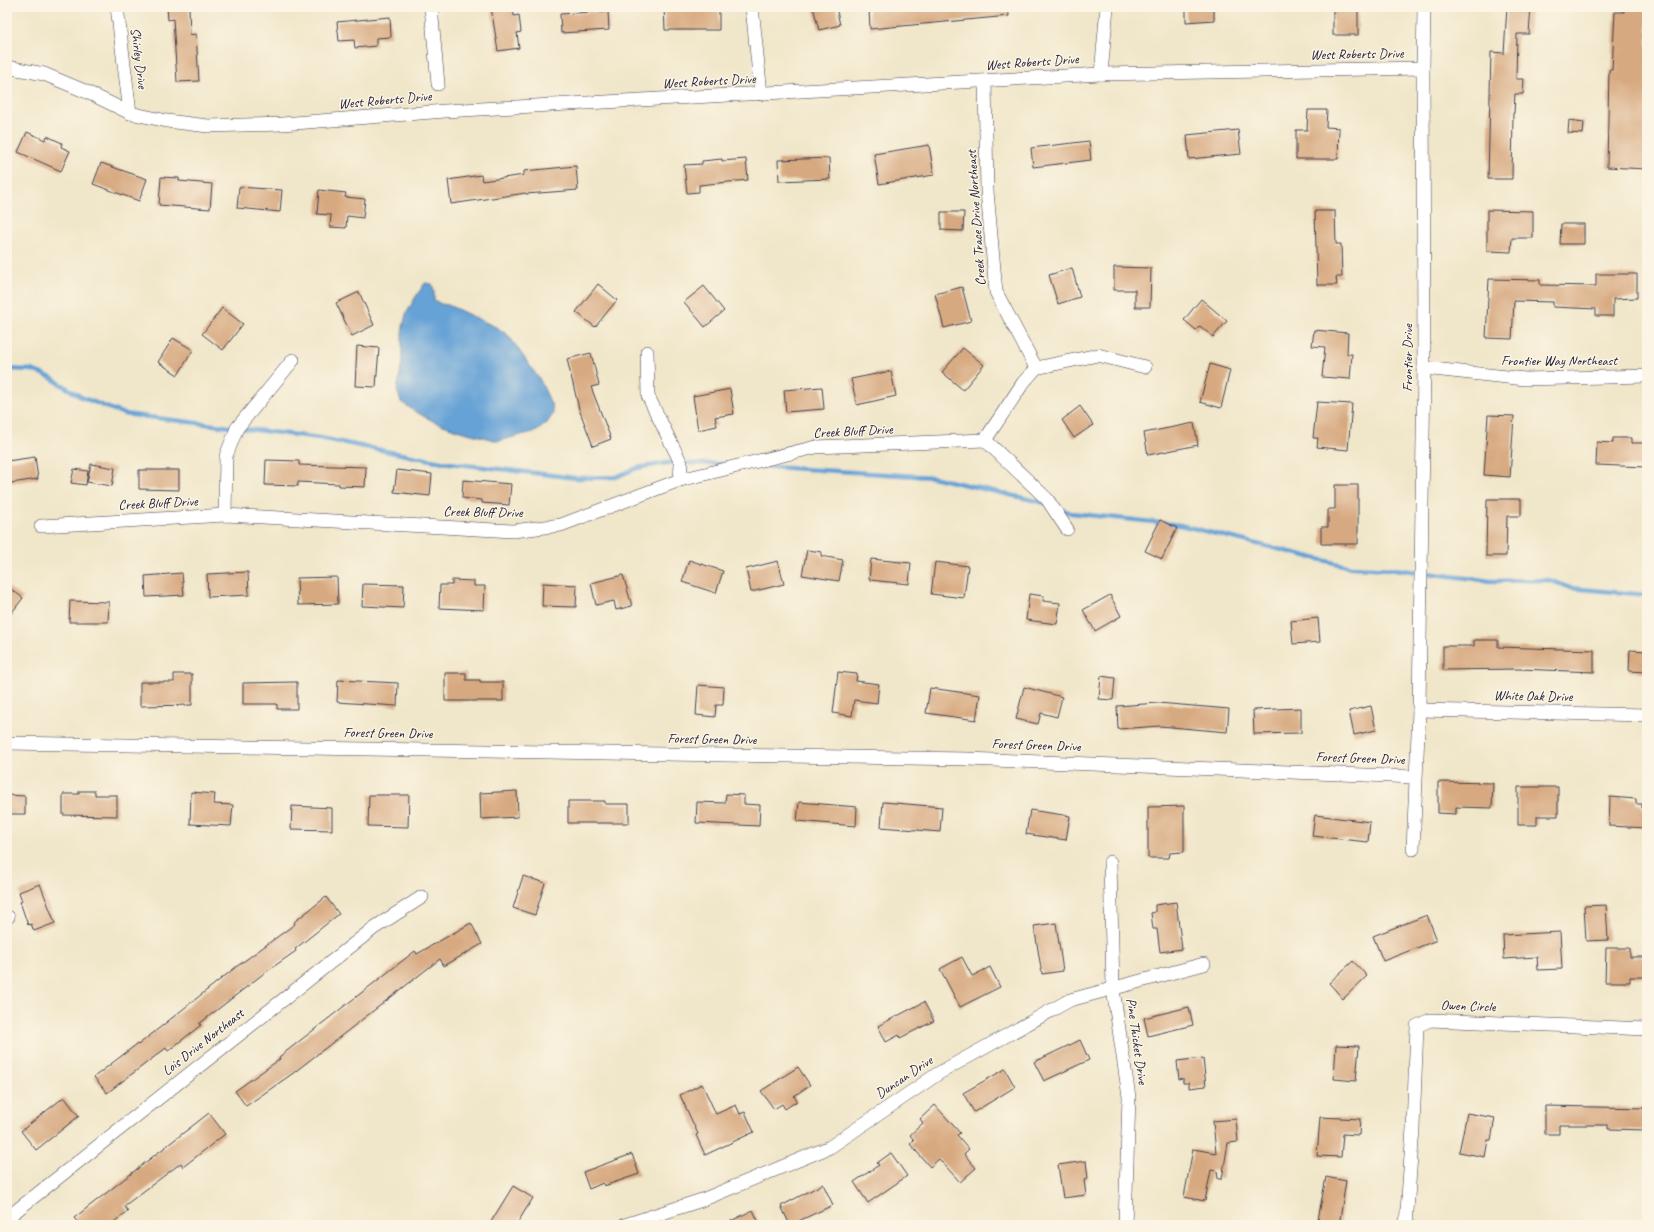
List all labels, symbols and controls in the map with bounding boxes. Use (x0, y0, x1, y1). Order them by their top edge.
street label: Shirley Drive (127, 27, 151, 91)
street label: West Roberts Drive (1310, 45, 1405, 63)
street label: West Roberts Drive (985, 50, 1080, 74)
street label: West Roberts Drive (662, 70, 757, 92)
street label: West Roberts Drive (338, 87, 434, 113)
street label: Creek Trace Drive Northeast (963, 148, 989, 286)
street label: Frontier Drive (1399, 323, 1416, 392)
street label: Frontier Way Northeast (1501, 352, 1618, 369)
street label: Creek Bluff Drive (813, 420, 895, 442)
street label: Creek Bluff Drive (118, 492, 200, 514)
street label: Creek Bluff Drive (443, 503, 524, 521)
street label: White Oak Drive (1494, 687, 1574, 705)
street label: Forest Green Drive (343, 724, 434, 742)
street label: Forest Green Drive (667, 730, 758, 748)
street label: Forest Green Drive (991, 735, 1082, 755)
street label: Forest Green Drive (1315, 748, 1406, 768)
street label: Pine Thicket Drive (1123, 997, 1152, 1087)
street label: Owen Circle (1440, 997, 1497, 1016)
street label: Lois Drive Northeast (159, 1004, 248, 1079)
street label: Duncan Drive (872, 1051, 937, 1102)

